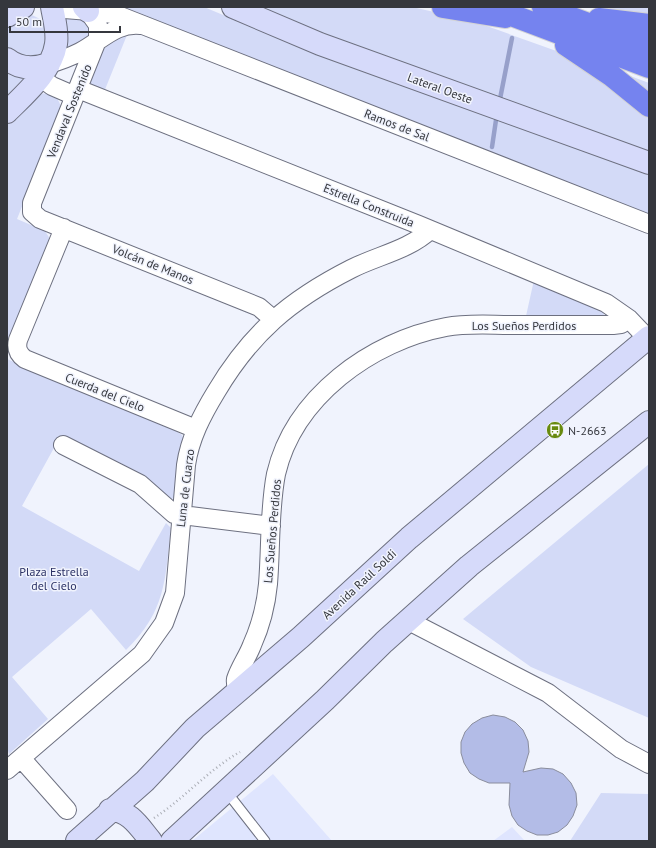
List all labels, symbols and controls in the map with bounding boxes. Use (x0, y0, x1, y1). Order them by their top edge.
scale bar (10, 8, 120, 34)
text: 50 m (16, 14, 42, 29)
street label: Vendaval Sostenido (43, 62, 95, 161)
street label: Lateral Oeste (405, 69, 475, 107)
street label: Ramos de Sal (362, 106, 432, 145)
street label: Estrella Construida (321, 180, 417, 230)
street label: Volcán de Manos (109, 240, 196, 287)
street label: Los Sueños Perdidos (472, 318, 576, 333)
street label: Cuerda del Cielo (63, 369, 147, 415)
bus stop icon: N-2663 (545, 420, 565, 440)
place label: N-2663 (568, 423, 607, 438)
street label: Luna de Cuarzo (173, 448, 197, 528)
street label: Los Sueños Perdidos (260, 478, 284, 584)
street label: Avenida Raúl Soldi (319, 546, 399, 622)
park label: Plaza Estrella del Cielo (19, 564, 89, 593)

